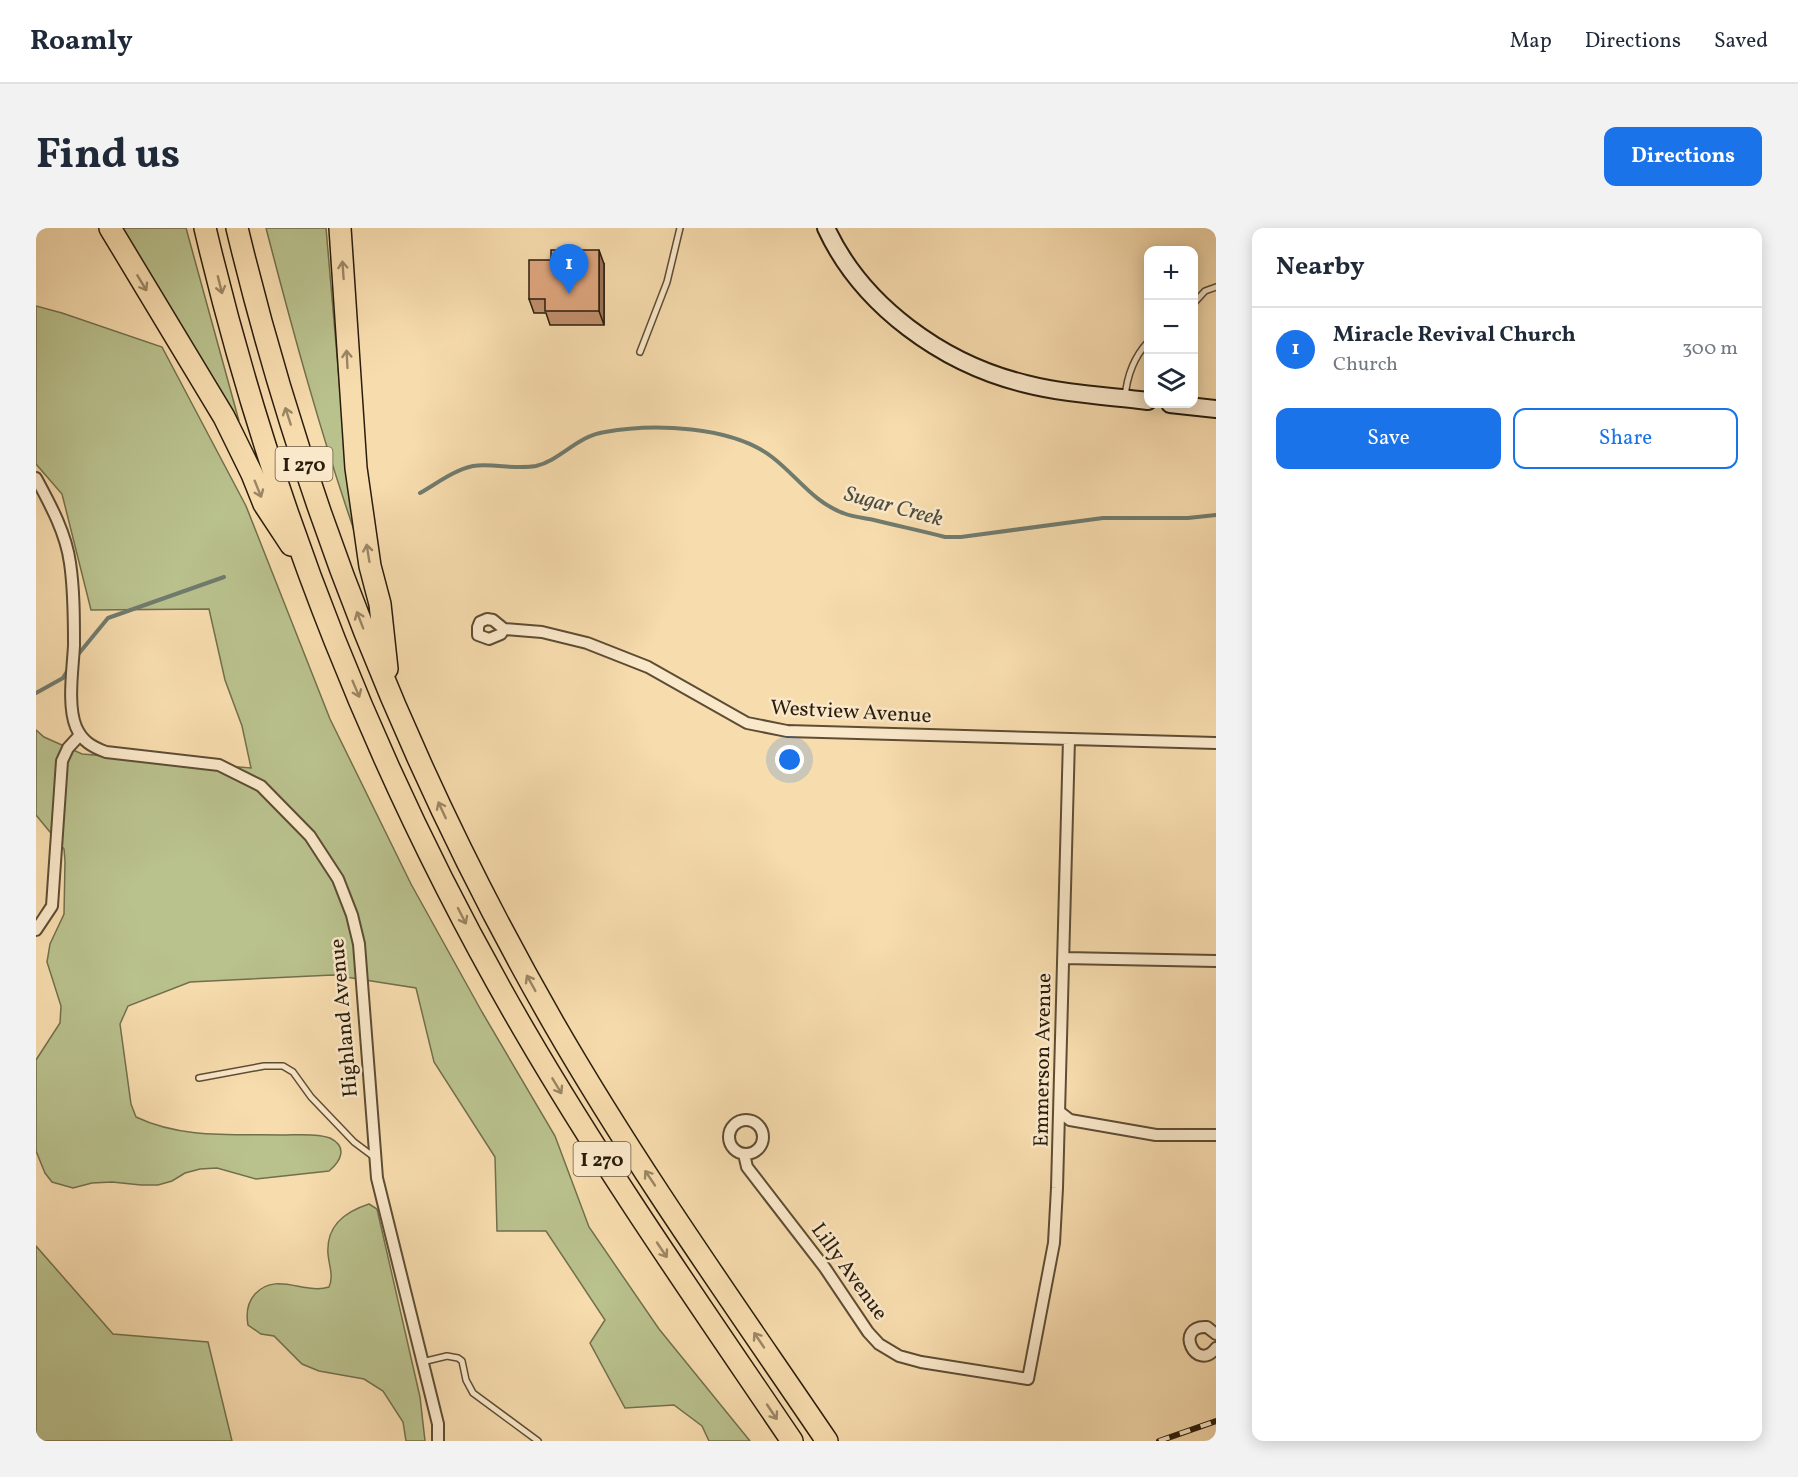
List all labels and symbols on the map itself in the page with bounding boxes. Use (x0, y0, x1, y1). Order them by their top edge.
pin: 1 (550, 244, 588, 294)
one-way arrow (337, 260, 348, 280)
one-way arrow (136, 274, 148, 291)
one-way arrow (214, 275, 226, 294)
one-way arrow (342, 349, 353, 369)
one-way arrow (282, 407, 293, 426)
road number: I 270 (276, 447, 332, 481)
one-way arrow (253, 479, 264, 498)
water label: Sugar Creek (840, 479, 946, 536)
one-way arrow (362, 543, 373, 563)
one-way arrow (354, 611, 365, 629)
one-way arrow (351, 680, 362, 698)
street label: Westview Avenue (770, 694, 932, 731)
your location (775, 745, 804, 774)
one-way arrow (435, 802, 447, 820)
one-way arrow (456, 907, 468, 925)
street label: Highland Avenue (323, 937, 366, 1099)
street label: Emmerson Avenue (1027, 973, 1060, 1147)
one-way arrow (525, 975, 536, 993)
one-way arrow (552, 1077, 564, 1094)
road number: I 270 (574, 1142, 630, 1176)
one-way arrow (644, 1171, 656, 1187)
street label: Lilly Avenue (803, 1217, 894, 1327)
one-way arrow (656, 1242, 669, 1259)
one-way arrow (753, 1333, 765, 1349)
one-way arrow (766, 1403, 778, 1419)

